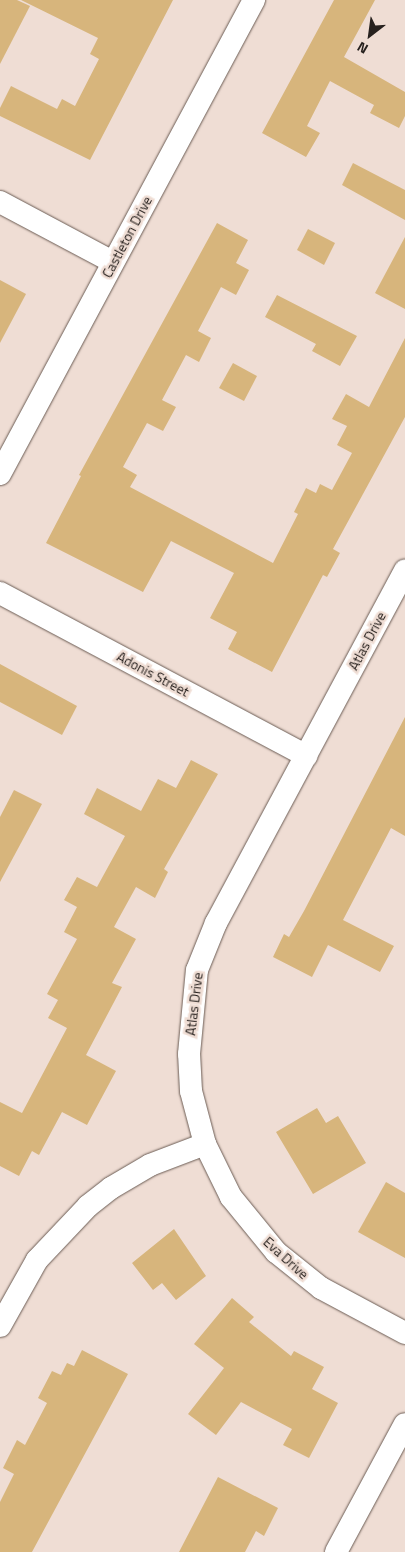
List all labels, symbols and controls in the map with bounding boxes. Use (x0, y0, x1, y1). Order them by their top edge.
north arrow (345, 10, 395, 60)
text: N (353, 37, 372, 60)
street label: Castleton Drive (98, 193, 156, 281)
street label: Atlas Drive (345, 609, 389, 673)
street label: Adonis Street (114, 648, 192, 700)
street label: Atlas Drive (182, 971, 206, 1037)
street label: Eva Drive (260, 1233, 312, 1283)

